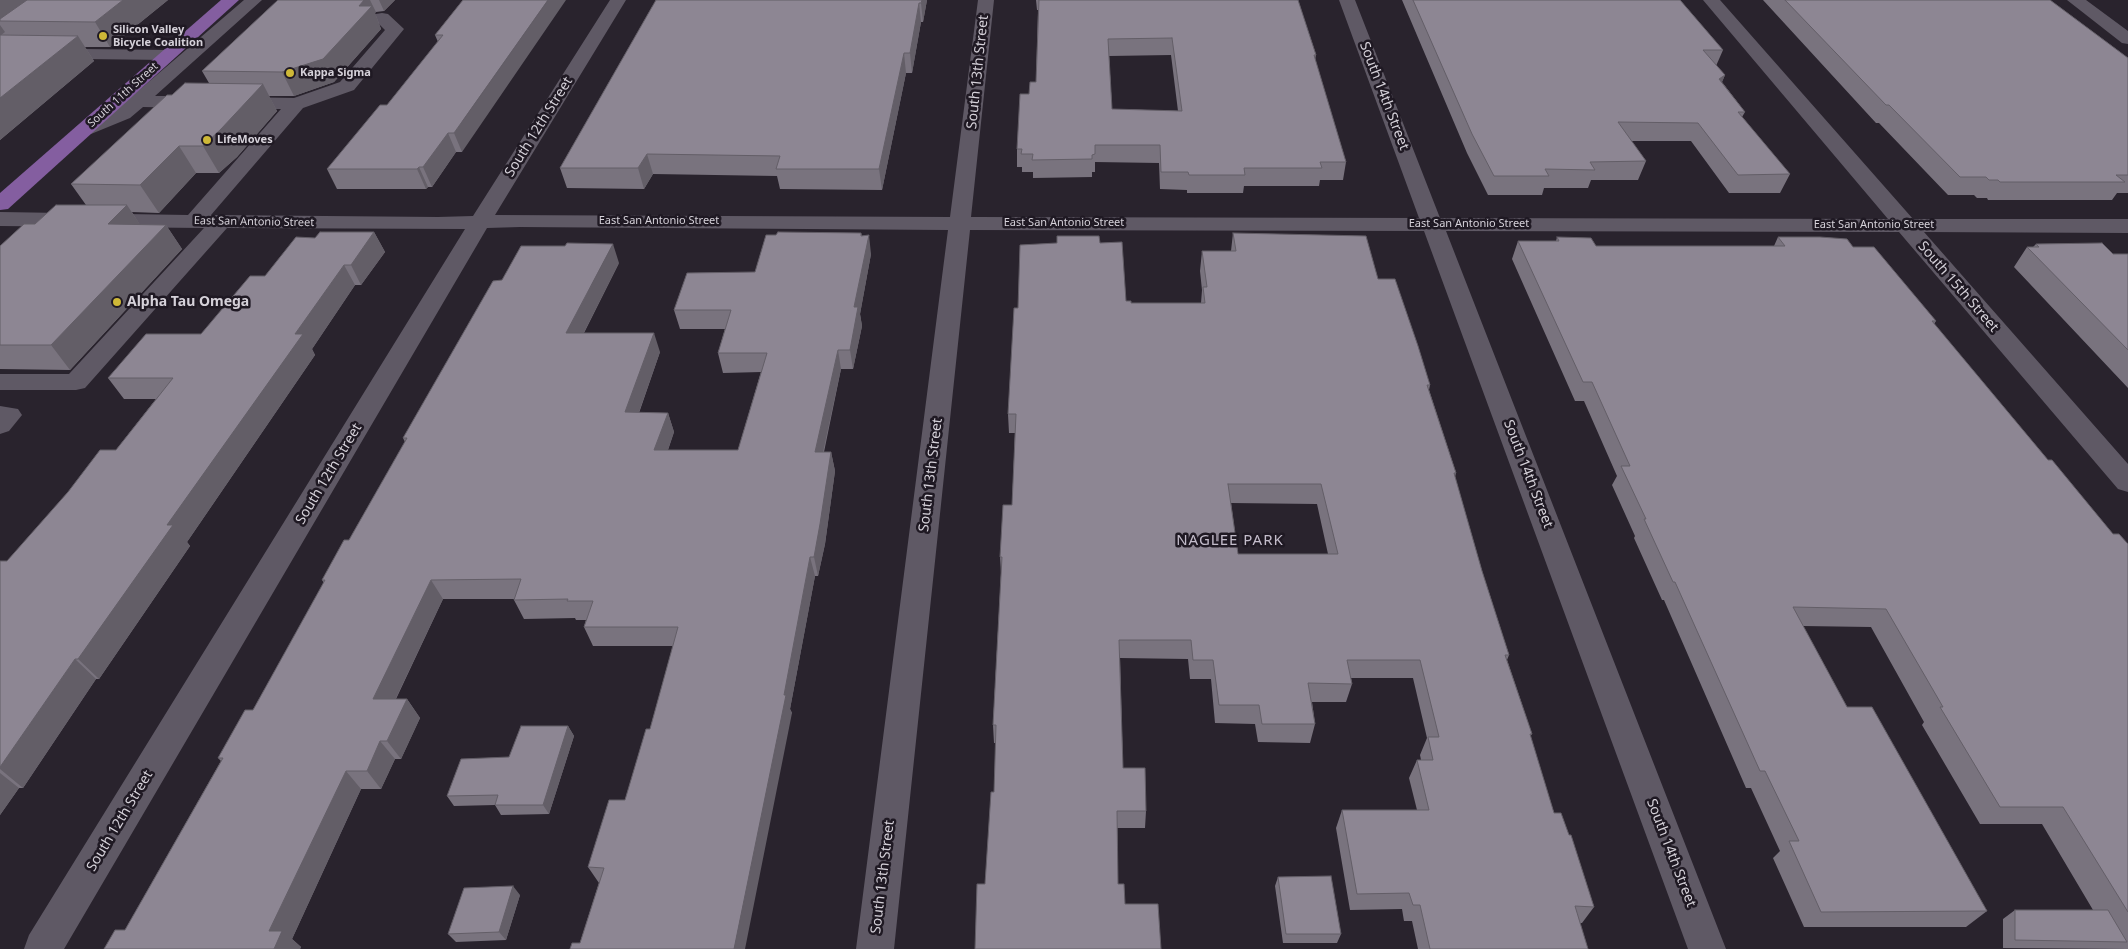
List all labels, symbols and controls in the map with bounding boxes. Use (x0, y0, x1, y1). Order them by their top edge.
street label: South 13th Street (964, 14, 992, 130)
place label: Silicon Valley Bicycle Coalition (113, 23, 203, 49)
marker: Silicon Valley Bicycle Coalition (97, 30, 109, 42)
street label: South 14th Street (1356, 39, 1412, 153)
street label: South 11th Street (85, 60, 161, 130)
place label: Kappa Sigma (300, 66, 371, 80)
marker: Kappa Sigma (284, 67, 296, 79)
street label: South 12th Street (502, 74, 576, 180)
place label: LifeMoves (217, 133, 273, 147)
marker: LifeMoves (201, 134, 213, 146)
street label: East San Antonio Street (194, 214, 314, 230)
street label: East San Antonio Street (599, 214, 719, 228)
street label: East San Antonio Street (1004, 216, 1124, 230)
street label: East San Antonio Street (1409, 217, 1529, 231)
street label: East San Antonio Street (1814, 218, 1934, 232)
street label: South 15th Street (1914, 238, 2002, 336)
place label: Alpha Tau Omega (127, 294, 249, 310)
marker: Alpha Tau Omega (111, 296, 123, 308)
street label: South 13th Street (916, 417, 946, 533)
street label: South 14th Street (1500, 417, 1556, 531)
street label: South 12th Street (292, 421, 366, 527)
district label: NAGLEE PARK (1175, 532, 1285, 550)
street label: South 12th Street (83, 768, 157, 874)
street label: South 14th Street (1643, 796, 1699, 910)
street label: South 13th Street (868, 819, 898, 935)

